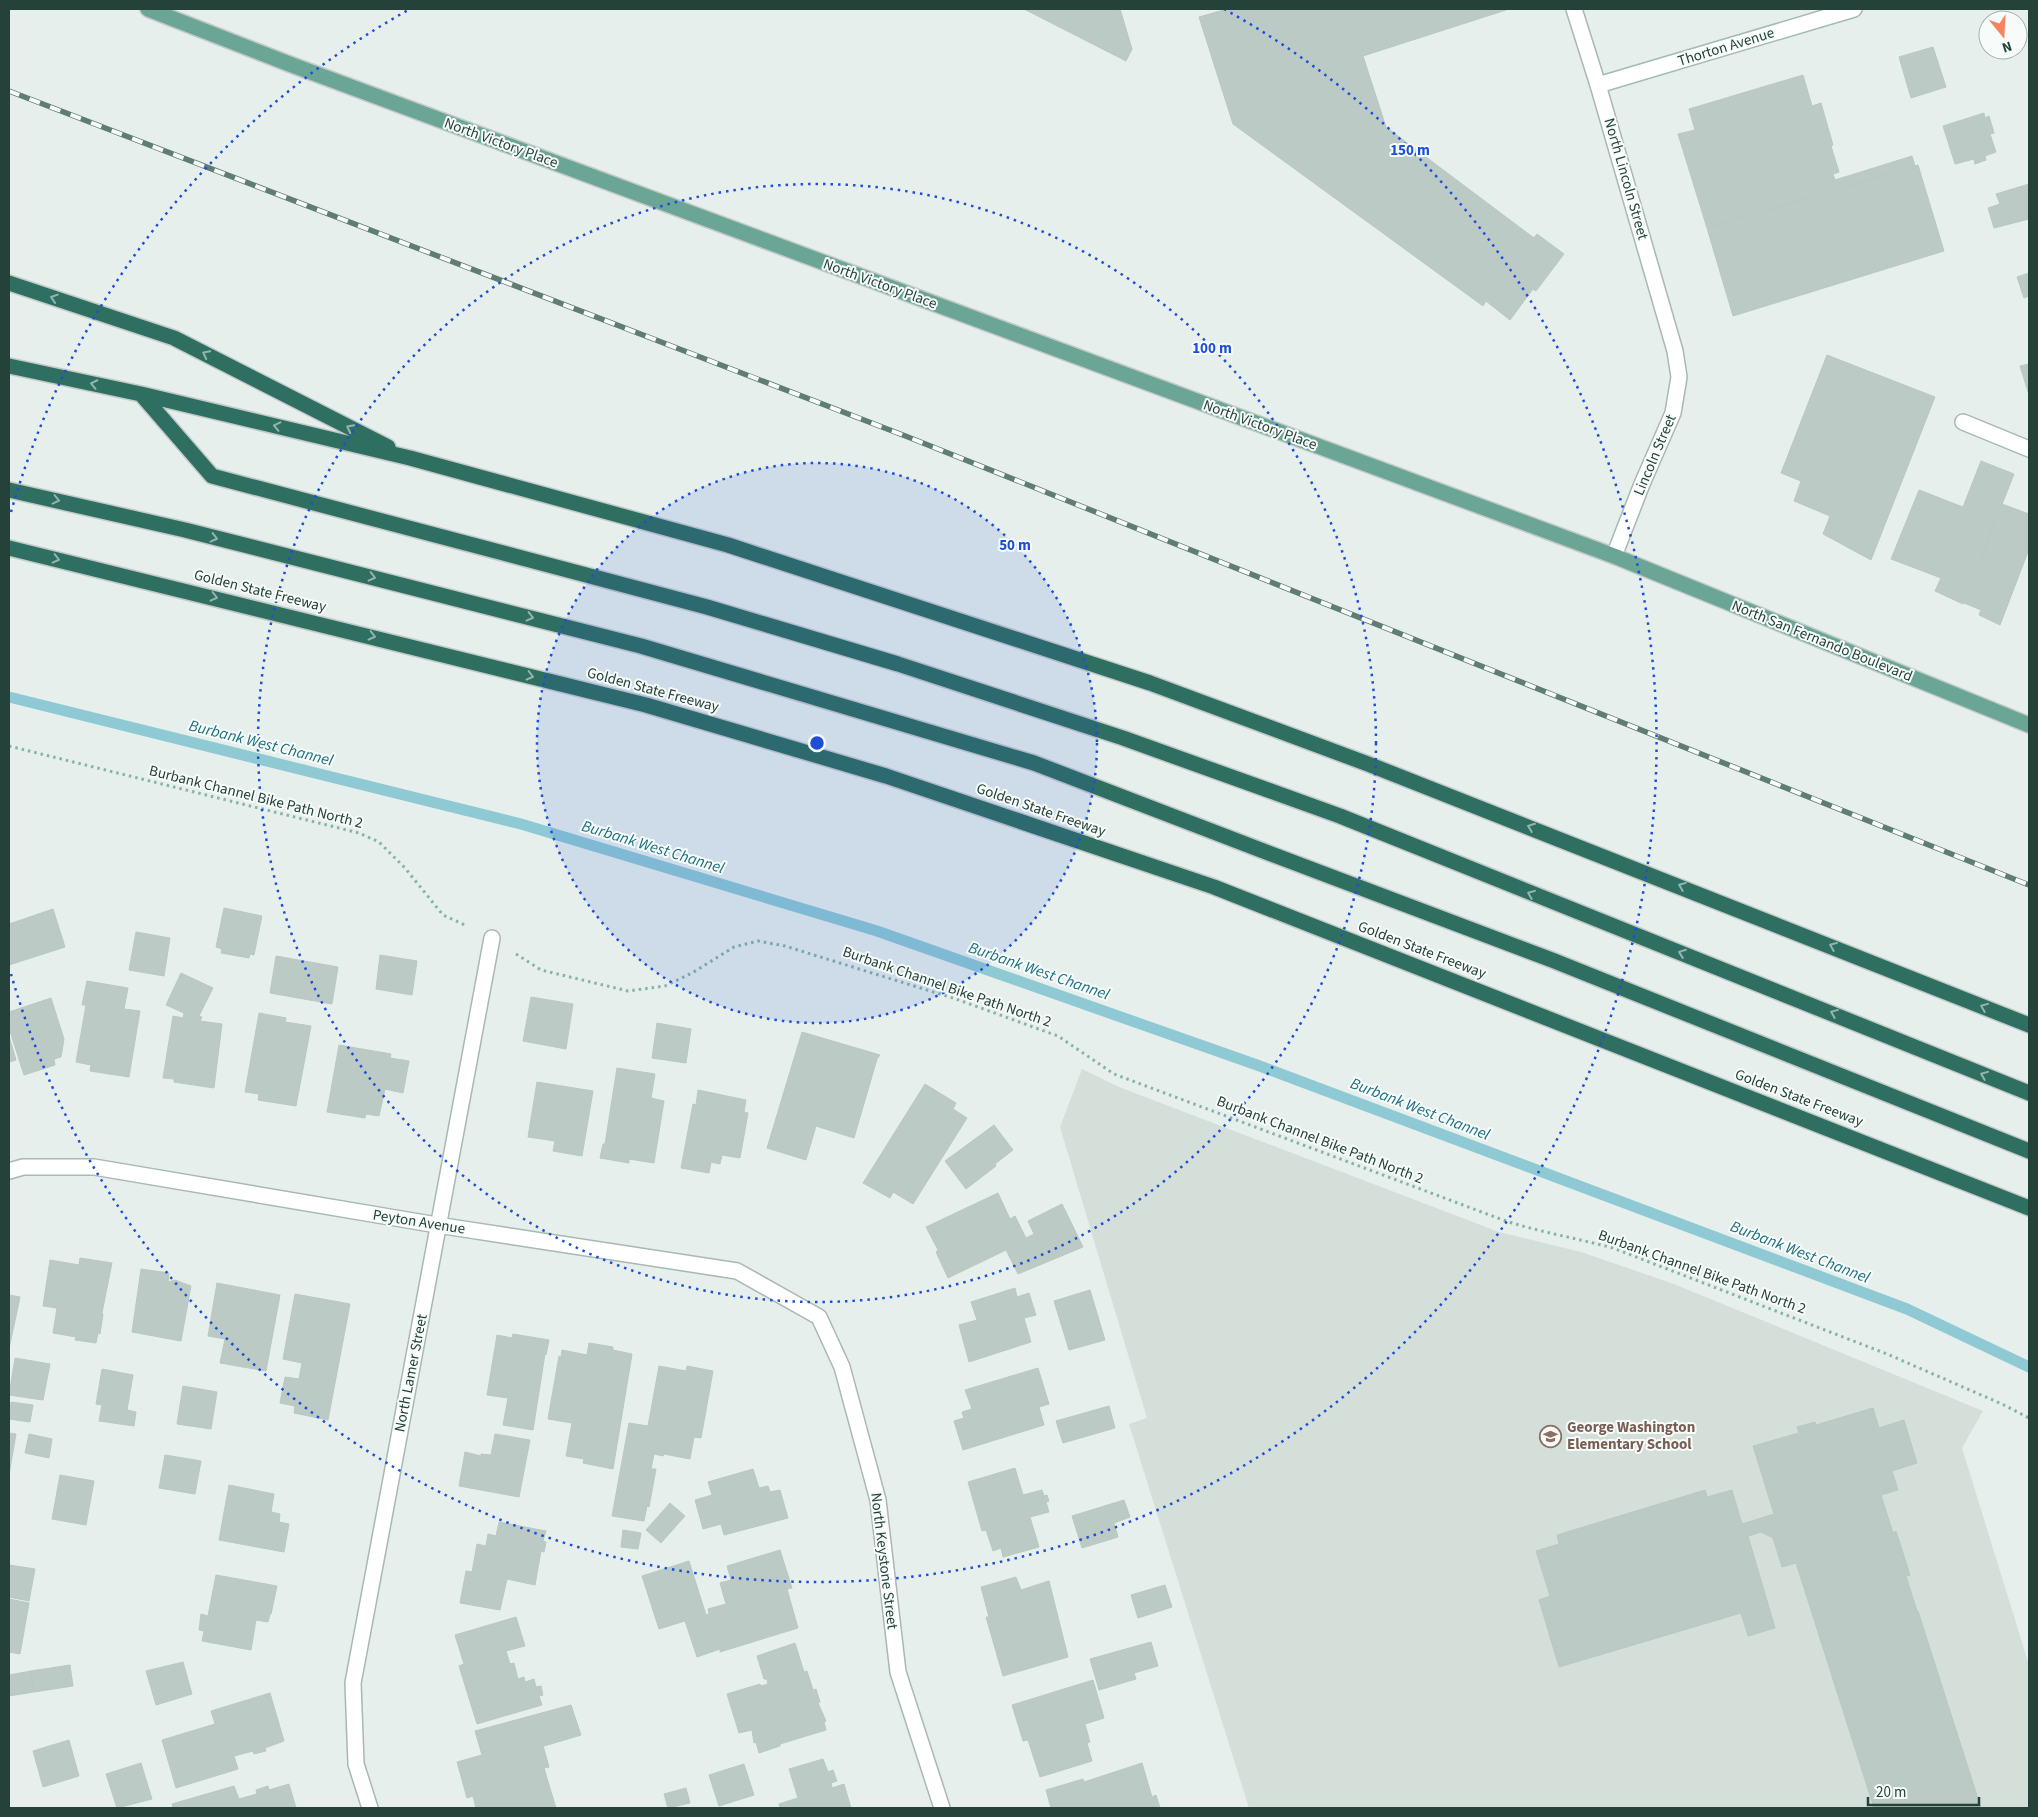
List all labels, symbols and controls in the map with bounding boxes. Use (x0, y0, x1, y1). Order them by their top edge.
north arrow (1978, 10, 2028, 60)
street label: Thorton Avenue (1675, 22, 1777, 72)
text: N (1999, 35, 2014, 57)
street label: North Victory Place (441, 113, 561, 173)
street label: North Lincoln Street (1599, 116, 1653, 242)
text: 150 m (1390, 140, 1430, 161)
street label: North Victory Place (820, 254, 940, 314)
one-way arrow (50, 294, 58, 304)
text: 100 m (1192, 338, 1232, 359)
one-way arrow (202, 350, 211, 360)
one-way arrow (89, 379, 98, 390)
street label: North Victory Place (1200, 395, 1320, 455)
street label: Lincoln Street (1628, 411, 1682, 499)
one-way arrow (273, 421, 281, 432)
one-way arrow (347, 424, 356, 434)
one-way arrow (52, 494, 61, 505)
one-way arrow (210, 532, 218, 542)
text: 50 m (999, 535, 1031, 556)
one-way arrow (52, 553, 61, 564)
street label: Golden State Freeway (192, 564, 328, 618)
one-way arrow (367, 572, 375, 582)
one-way arrow (210, 591, 219, 602)
street label: North San Fernando Boulevard (1728, 595, 1916, 687)
one-way arrow (525, 612, 533, 622)
one-way arrow (367, 630, 376, 641)
street label: Golden State Freeway (585, 662, 721, 718)
one-way arrow (525, 670, 533, 680)
water label: Burbank West Channel (187, 714, 335, 772)
centre of rings (808, 734, 826, 752)
street label: Burbank Channel Bike Path North 2 (147, 760, 365, 834)
street label: Golden State Freeway (973, 778, 1109, 842)
water label: Burbank West Channel (579, 815, 727, 879)
one-way arrow (1527, 823, 1536, 833)
one-way arrow (1678, 882, 1687, 892)
one-way arrow (1527, 889, 1536, 900)
street label: Golden State Freeway (1355, 916, 1489, 984)
water label: Burbank West Channel (965, 937, 1113, 1005)
street label: Burbank Channel Bike Path North 2 (840, 941, 1054, 1033)
one-way arrow (1829, 942, 1838, 953)
one-way arrow (1679, 949, 1687, 959)
one-way arrow (1980, 1002, 1989, 1013)
one-way arrow (1830, 1009, 1838, 1019)
street label: Golden State Freeway (1732, 1064, 1866, 1132)
one-way arrow (1980, 1070, 1989, 1081)
water label: Burbank West Channel (1347, 1072, 1493, 1146)
street label: Burbank Channel Bike Path North 2 (1214, 1091, 1426, 1189)
street label: Peyton Avenue (371, 1204, 467, 1240)
water label: Burbank West Channel (1727, 1215, 1873, 1289)
street label: Burbank Channel Bike Path North 2 (1595, 1225, 1809, 1319)
street label: North Lamer Street (389, 1312, 433, 1434)
place label: George Washington Elementary School (1567, 1417, 1695, 1455)
school or university icon: George Washington Elementary School (1539, 1424, 1563, 1448)
street label: North Keystone Street (865, 1491, 903, 1631)
scale bar (1868, 1774, 1979, 1806)
text: 20 m (1876, 1782, 1906, 1803)

